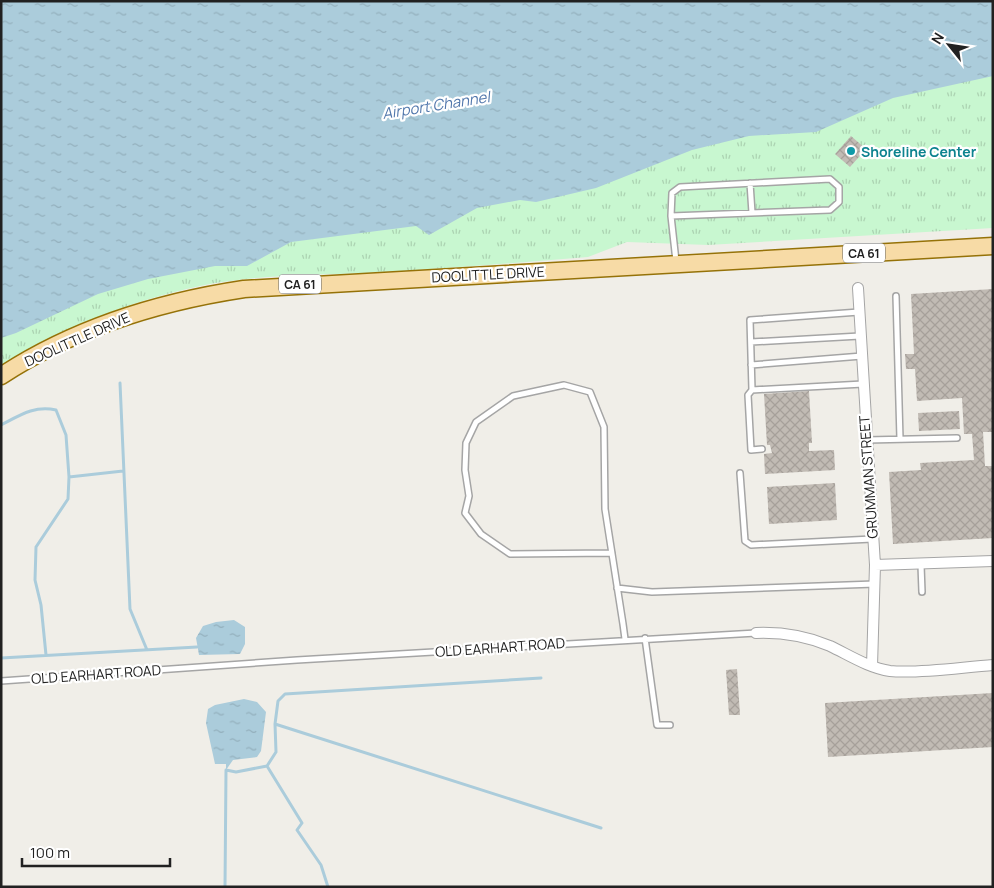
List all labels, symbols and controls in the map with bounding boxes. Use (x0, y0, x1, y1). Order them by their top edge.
north arrow (924, 20, 974, 70)
text: N (927, 29, 948, 47)
water label: Airport Channel (381, 86, 494, 124)
place label: Shoreline Center (861, 142, 977, 161)
marker: Shoreline Center (845, 145, 857, 157)
road number: CA 61 (843, 244, 885, 262)
street label: DOOLITTLE DRIVE (431, 262, 545, 286)
road number: CA 61 (279, 274, 321, 294)
street label: DOOLITTLE DRIVE (21, 307, 133, 371)
street label: GRUMMAN STREET (854, 414, 882, 539)
street label: OLD EARHART ROAD (434, 633, 566, 661)
street label: OLD EARHART ROAD (30, 660, 162, 688)
scale bar (22, 836, 170, 868)
text: 100 m (30, 842, 70, 863)

